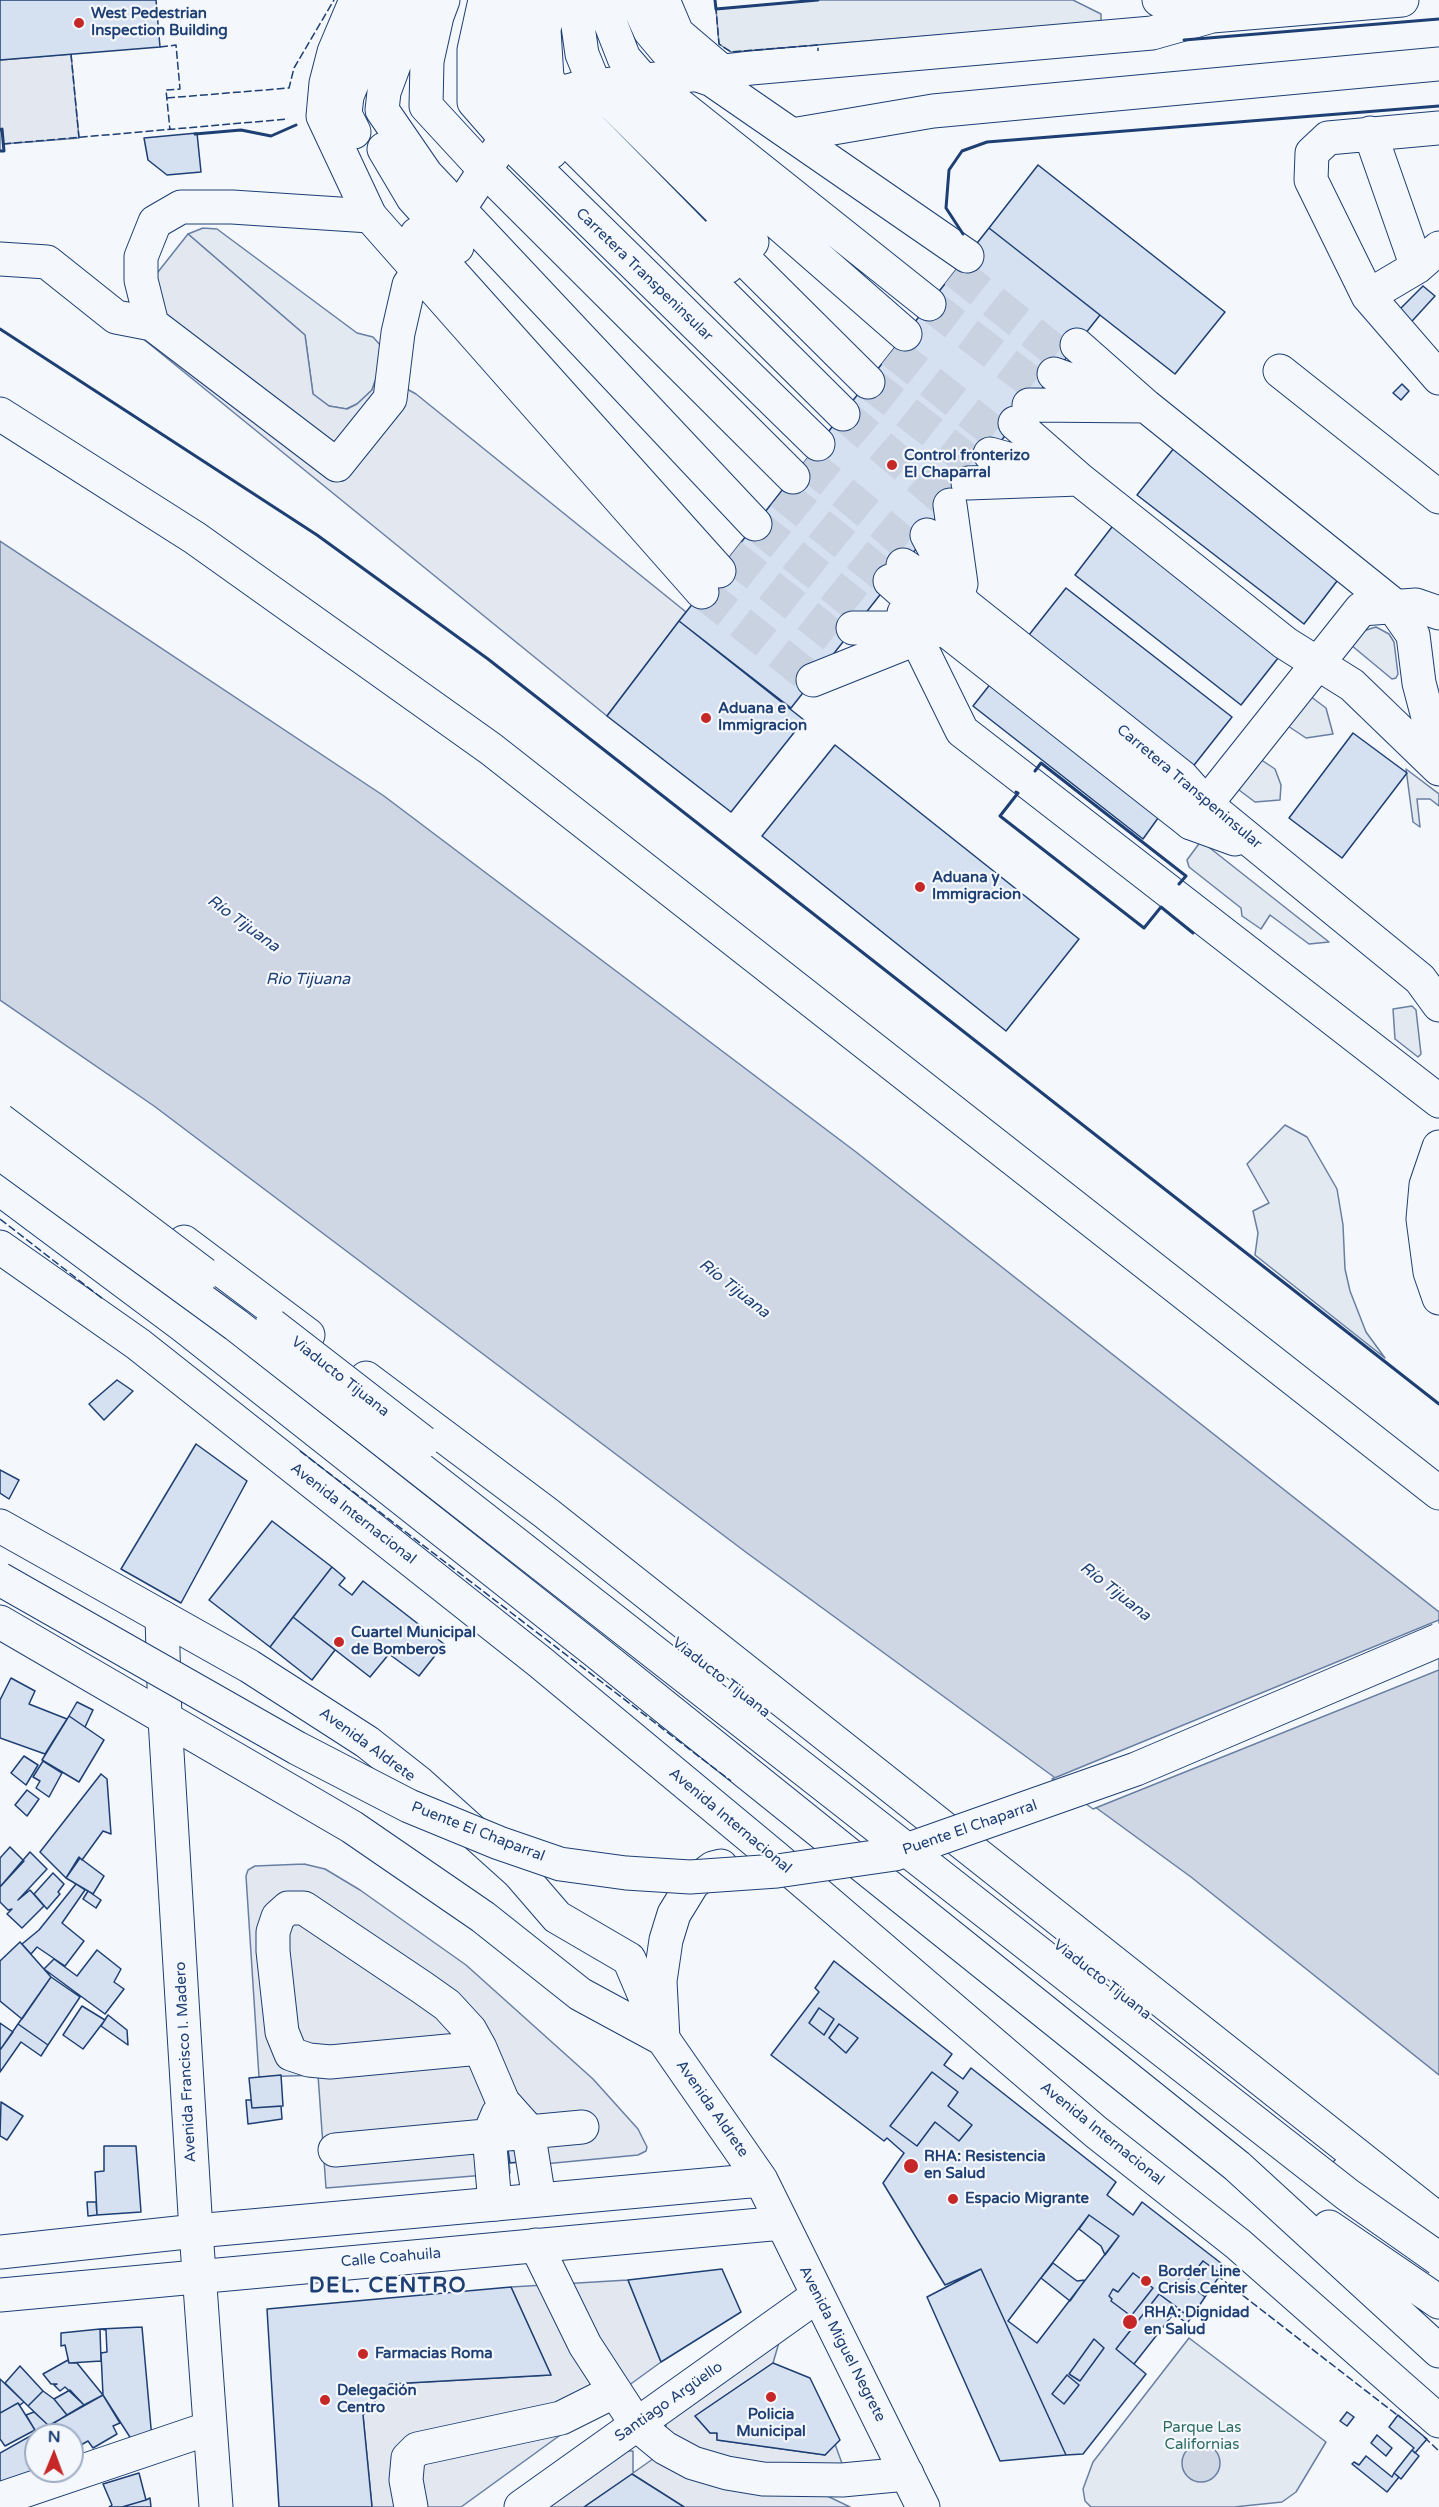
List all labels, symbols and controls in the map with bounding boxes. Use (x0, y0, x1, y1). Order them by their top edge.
place label: West Pedestrian Inspection Building (91, 5, 228, 40)
marker: West Pedestrian Inspection Building (72, 16, 86, 30)
street label: Carretera Transpeninsular (572, 205, 716, 345)
place label: Control fronterizo El Chaparral (904, 447, 1030, 482)
marker: Control fronterizo El Chaparral (885, 458, 899, 472)
place label: Aduana e Immigracion (718, 700, 807, 735)
marker: Aduana e Immigracion (699, 711, 713, 725)
street label: Carretera Transpeninsular (1113, 721, 1265, 853)
place label: Aduana y Immigracion (932, 869, 1021, 904)
marker: Aduana y Immigracion (913, 880, 927, 894)
water label: Río Tijuana (203, 891, 283, 957)
water label: Rio Tijuana (266, 970, 350, 990)
water label: Río Tijuana (695, 1255, 773, 1323)
street label: Viaducto Tijuana (287, 1333, 393, 1421)
street label: Avenida Internacional (287, 1459, 419, 1569)
water label: Río Tijuana (1076, 1558, 1154, 1626)
place label: Cuartel Municipal de Bomberos (351, 1624, 476, 1659)
street label: Viaducto Tijuana (668, 1634, 774, 1722)
marker: Cuartel Municipal de Bomberos (332, 1635, 346, 1649)
street label: Avenida Aldrete (316, 1704, 418, 1786)
street label: Avenida Internacional (665, 1765, 795, 1877)
street label: Puente El Chaparral (900, 1796, 1040, 1860)
street label: Puente El Chaparral (409, 1798, 547, 1866)
street label: Viaducto Tijuana (1049, 1936, 1155, 2024)
street label: Avenida Francisco I. Madero (172, 1961, 200, 2163)
street label: Avenida Aldrete (672, 2057, 752, 2161)
street label: Avenida Internacional (1036, 2078, 1168, 2190)
place label: RHA: Resistencia en Salud (924, 2148, 1046, 2183)
marker: RHA: Resistencia en Salud (902, 2157, 920, 2175)
place label: Espacio Migrante (965, 2190, 1089, 2208)
marker: Espacio Migrante (946, 2192, 960, 2206)
street label: Calle Coahuila (340, 2245, 442, 2271)
street label: Avenida Miguel Negrete (795, 2263, 889, 2425)
place label: Border Line Crisis Center (1158, 2263, 1247, 2298)
district label: DEL. CENTRO (309, 2273, 467, 2299)
marker: Border Line Crisis Center (1139, 2274, 1153, 2288)
place label: RHA: Dignidad en Salud (1144, 2304, 1250, 2339)
marker: RHA: Dignidad en Salud (1121, 2313, 1139, 2331)
place label: Farmacias Roma (375, 2345, 493, 2363)
marker: Farmacias Roma (356, 2347, 370, 2361)
street label: Santiago Argüello (612, 2358, 726, 2446)
place label: Delegación Centro (337, 2382, 417, 2417)
marker: Policia Municipal (764, 2390, 778, 2404)
marker: Delegación Centro (318, 2393, 332, 2407)
place label: Policia Municipal (736, 2406, 806, 2441)
park label: Parque Las Californias (1163, 2419, 1241, 2454)
north arrow (24, 2423, 84, 2483)
text: N (48, 2427, 61, 2447)

